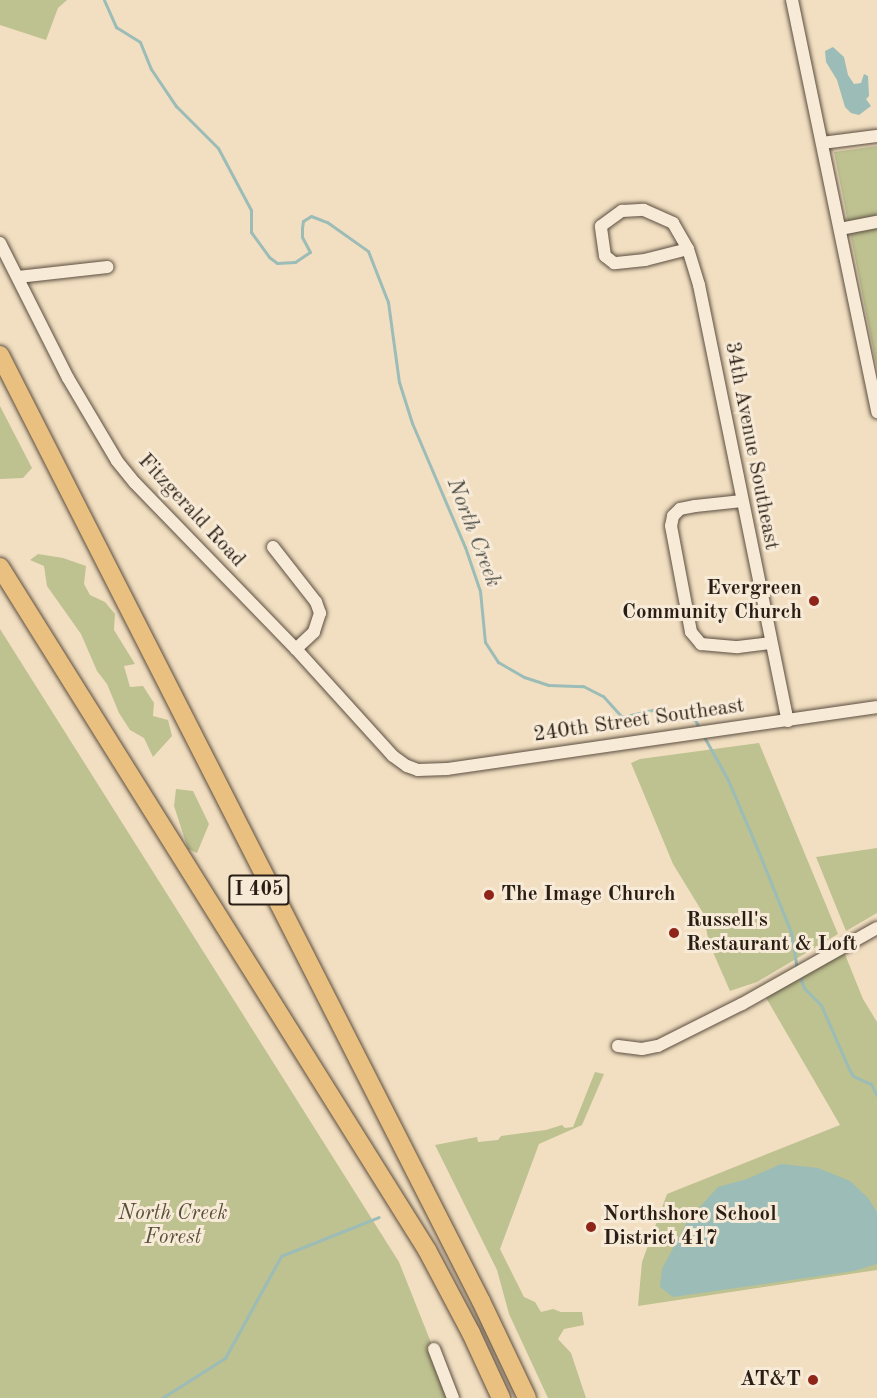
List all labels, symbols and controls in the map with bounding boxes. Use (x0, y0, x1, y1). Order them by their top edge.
street label: 34th Avenue Southeast (718, 340, 784, 552)
street label: Fitzgerald Road (132, 449, 250, 573)
water label: North Creek (440, 475, 506, 591)
place label: Evergreen Community Church (622, 576, 802, 626)
marker: Evergreen Community Church (807, 594, 821, 608)
street label: 240th Street Southeast (532, 694, 746, 748)
road number: I 405 (228, 873, 290, 907)
place label: The Image Church (501, 882, 676, 908)
marker: The Image Church (482, 888, 496, 902)
place label: Russell's Restaurant & Loft (686, 908, 857, 958)
marker: Russell's Restaurant & Loft (667, 926, 681, 940)
park label: North Creek Forest (118, 1201, 228, 1251)
place label: Northshore School District 417 (603, 1202, 777, 1252)
marker: Northshore School District 417 (584, 1220, 598, 1234)
place label: AT&T (740, 1367, 801, 1393)
marker: AT&T (806, 1373, 820, 1387)

